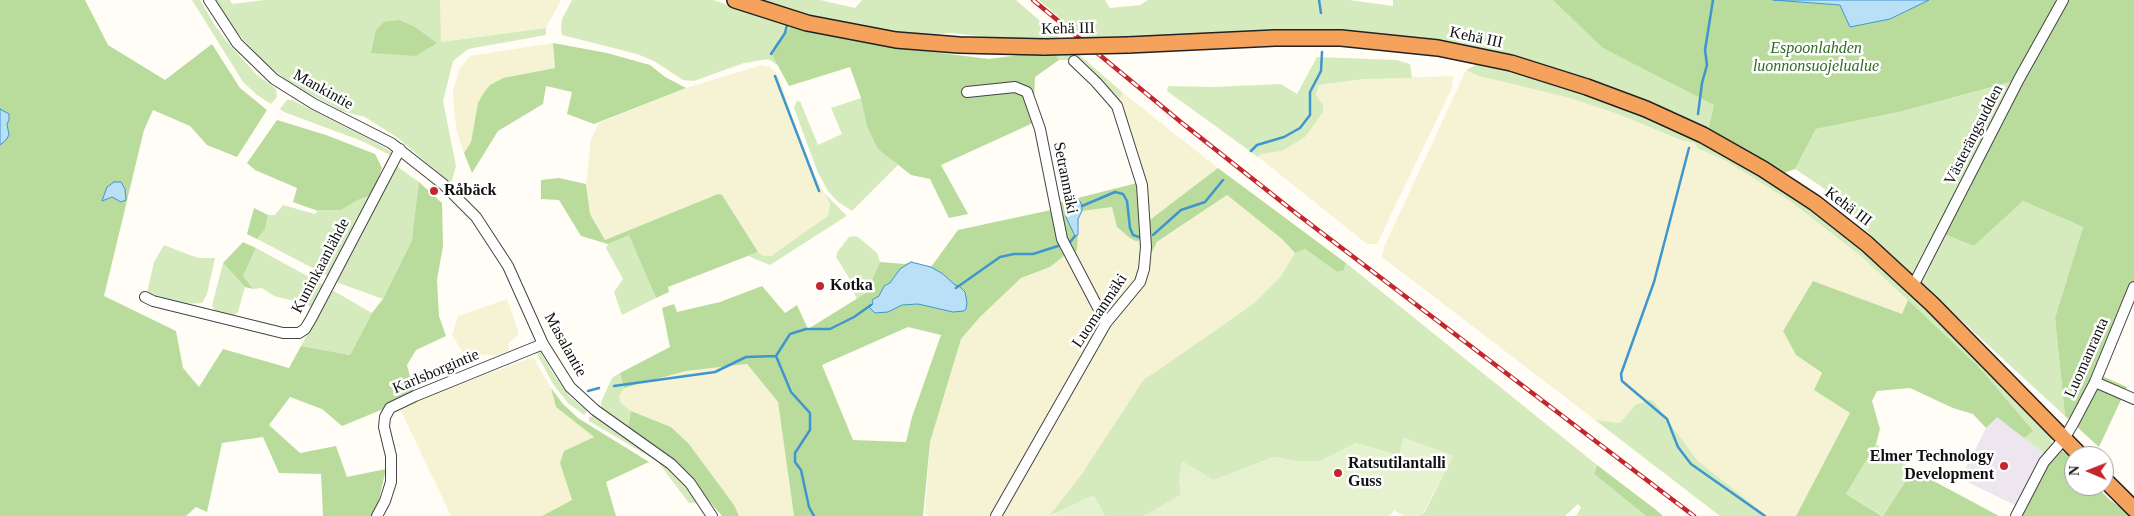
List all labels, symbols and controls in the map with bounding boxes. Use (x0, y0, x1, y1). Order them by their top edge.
street label: Kehä III (1041, 19, 1095, 39)
street label: Kehä III (1448, 23, 1504, 53)
park label: Espoonlahden luonnonsuojelualue (1753, 39, 1879, 77)
street label: Mankintie (290, 66, 356, 114)
street label: Västerängsudden (1940, 82, 2008, 188)
street label: Setranmäki (1049, 140, 1081, 216)
place label: Råbäck (444, 181, 496, 201)
street label: Kehä III (1821, 183, 1875, 231)
marker: Råbäck (428, 185, 440, 197)
street label: Kuninkaanlähde (288, 215, 354, 317)
street label: Luomanmäki (1068, 270, 1132, 352)
place label: Kotka (830, 276, 873, 296)
marker: Kotka (814, 280, 826, 292)
street label: Masalantie (540, 310, 590, 380)
street label: Luomanranta (2061, 315, 2113, 401)
street label: Karlsborgintie (390, 345, 482, 399)
north arrow (2064, 446, 2114, 496)
place label: Elmer Technology Development (1870, 447, 1994, 485)
place label: Ratsutilantalli Guss (1348, 454, 1446, 492)
marker: Elmer Technology Development (1998, 460, 2010, 472)
text: N (2067, 466, 2082, 476)
marker: Ratsutilantalli Guss (1332, 467, 1344, 479)

